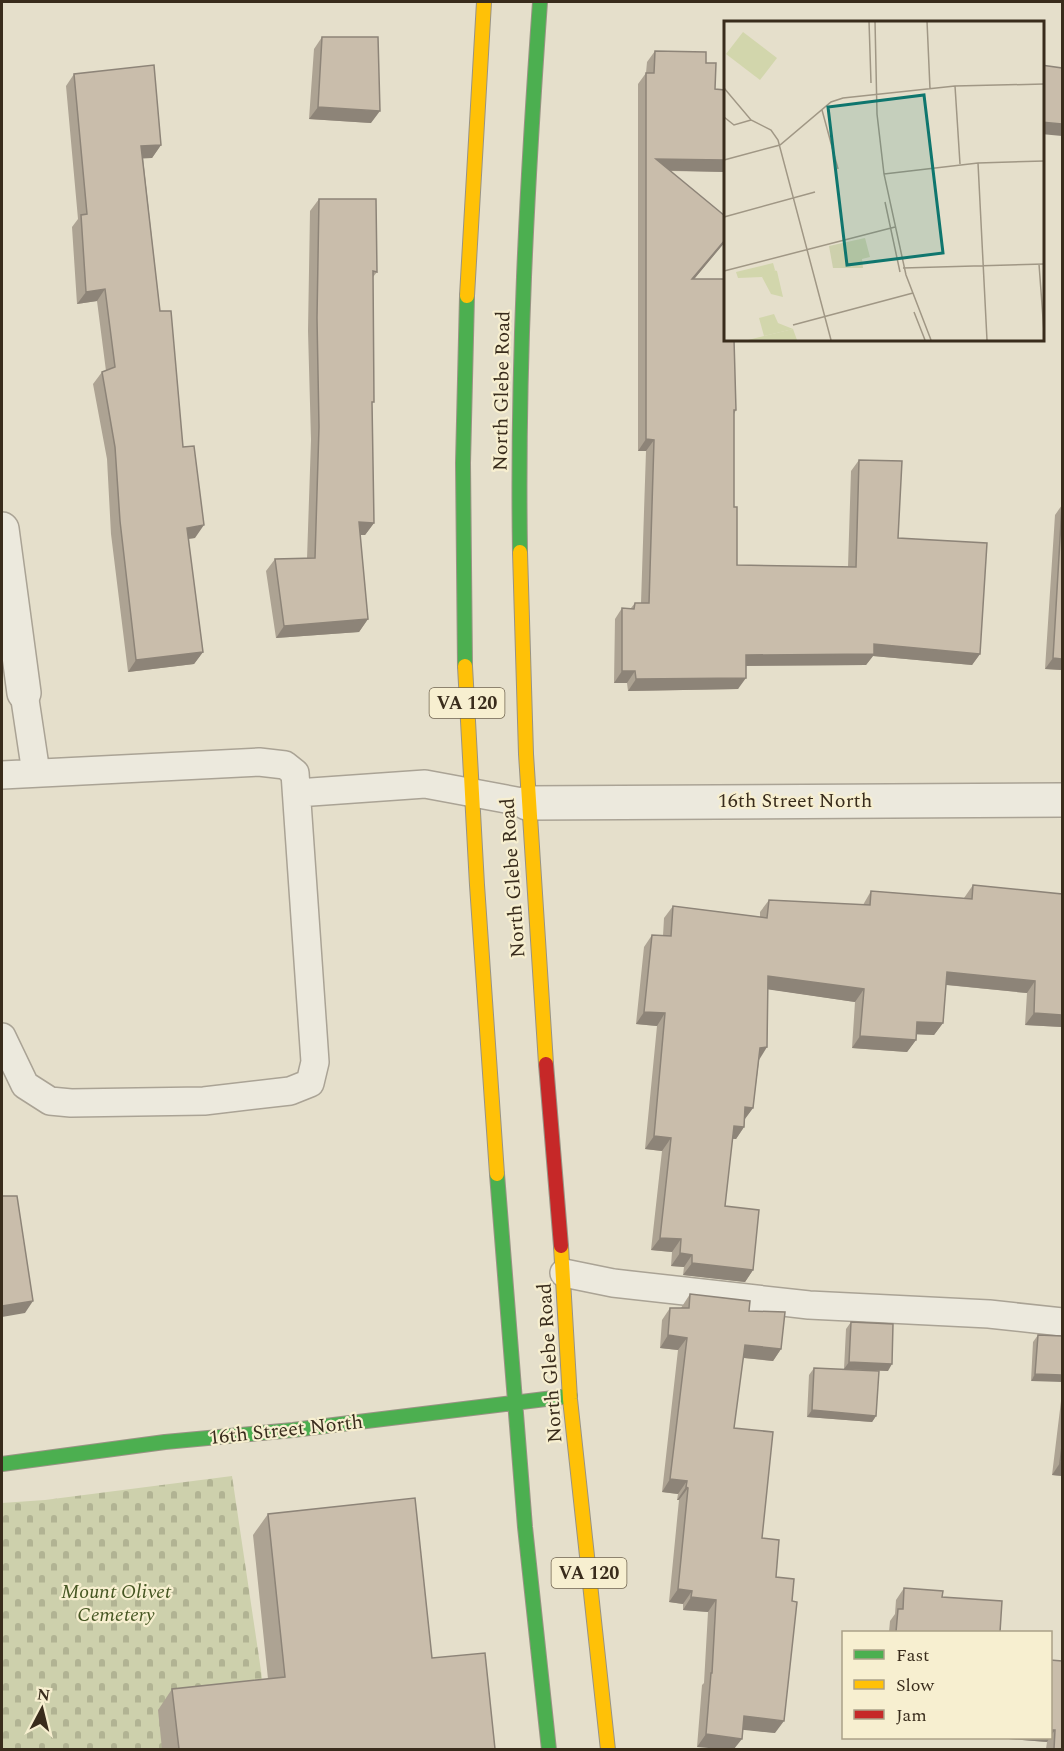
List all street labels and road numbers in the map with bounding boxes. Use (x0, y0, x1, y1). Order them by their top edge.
street label: North Glebe Road (486, 311, 518, 471)
road number: VA 120 (430, 688, 504, 718)
street label: 16th Street North (718, 786, 872, 816)
street label: North Glebe Road (492, 797, 534, 959)
street label: North Glebe Road (529, 1282, 571, 1444)
street label: 16th Street North (208, 1407, 364, 1453)
road number: VA 120 (552, 1558, 626, 1588)

